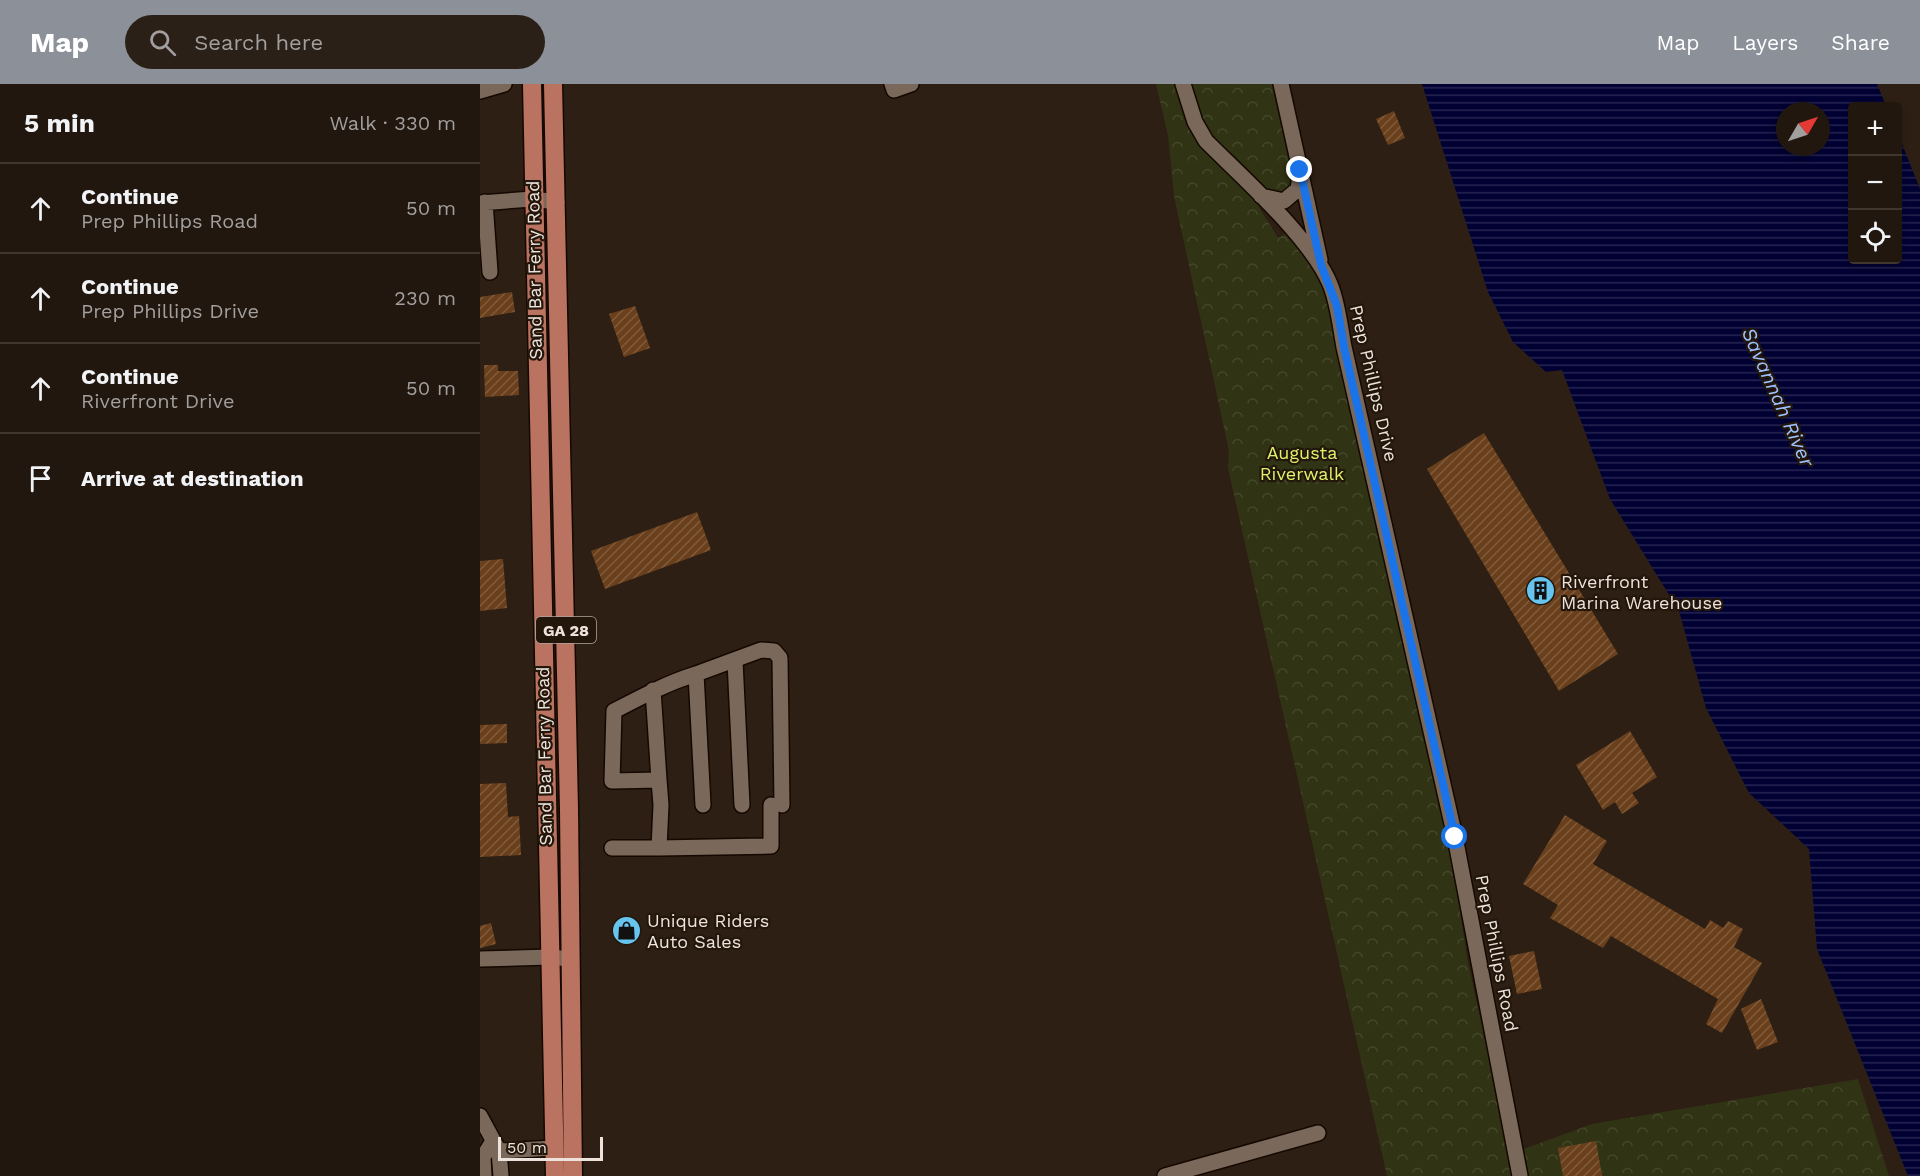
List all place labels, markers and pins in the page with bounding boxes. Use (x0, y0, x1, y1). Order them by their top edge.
place label: Riverfront Marina Warehouse (1561, 571, 1722, 613)
building icon: Riverfront Marina Warehouse (1524, 575, 1556, 607)
place label: Unique Riders Auto Sales (647, 910, 769, 952)
shop icon: Unique Riders Auto Sales (610, 914, 642, 946)

